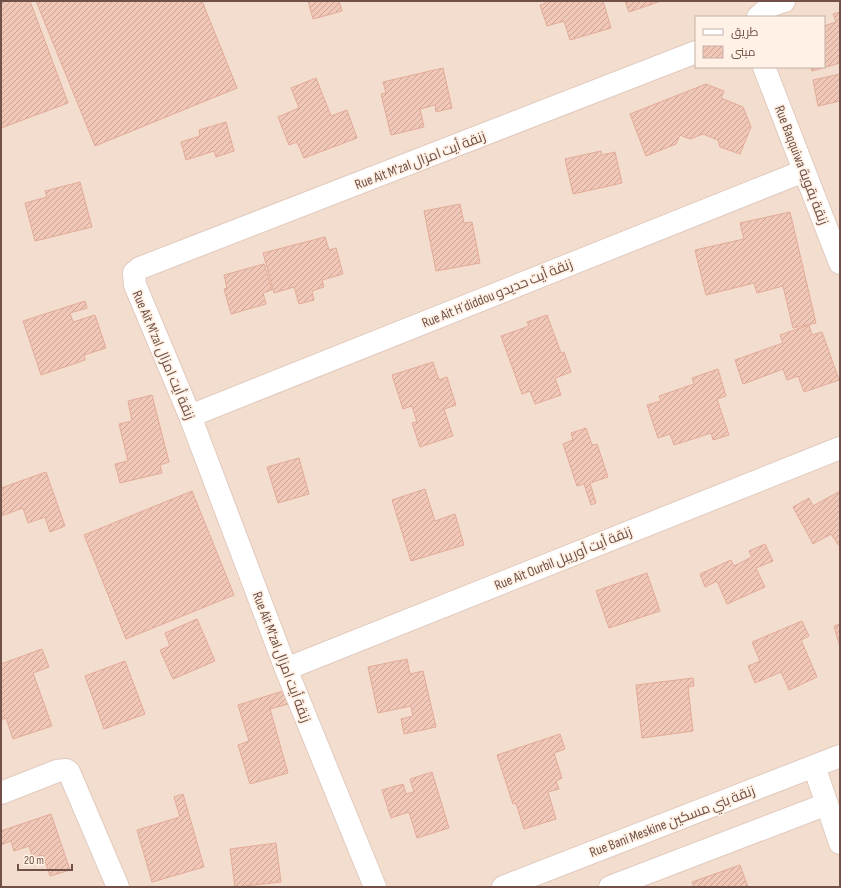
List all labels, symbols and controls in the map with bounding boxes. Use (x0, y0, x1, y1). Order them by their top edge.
legend (695, 16, 825, 68)
text: طريق (731, 25, 759, 40)
text: مبنى (731, 45, 756, 60)
street label: Rue Baqquiwa زنقة بقوية (771, 103, 832, 227)
street label: Rue Ait M'zal زنقة أيت امزال (352, 127, 488, 193)
street label: Rue Ait H´diddou زنقة أيت حديدو (419, 254, 575, 332)
street label: Rue Ait M'zal زنقة أيت امزال (129, 288, 199, 422)
street label: Rue Ait Ourbil زنقة أيت أوريبل (491, 522, 635, 594)
street label: Rue Ait M'zal زنقة أيت امزال (249, 589, 315, 725)
street label: Rue Bani Meskine زنقة بني مسكين (587, 782, 758, 864)
scale bar (18, 846, 72, 872)
text: 20 m (24, 853, 44, 868)

